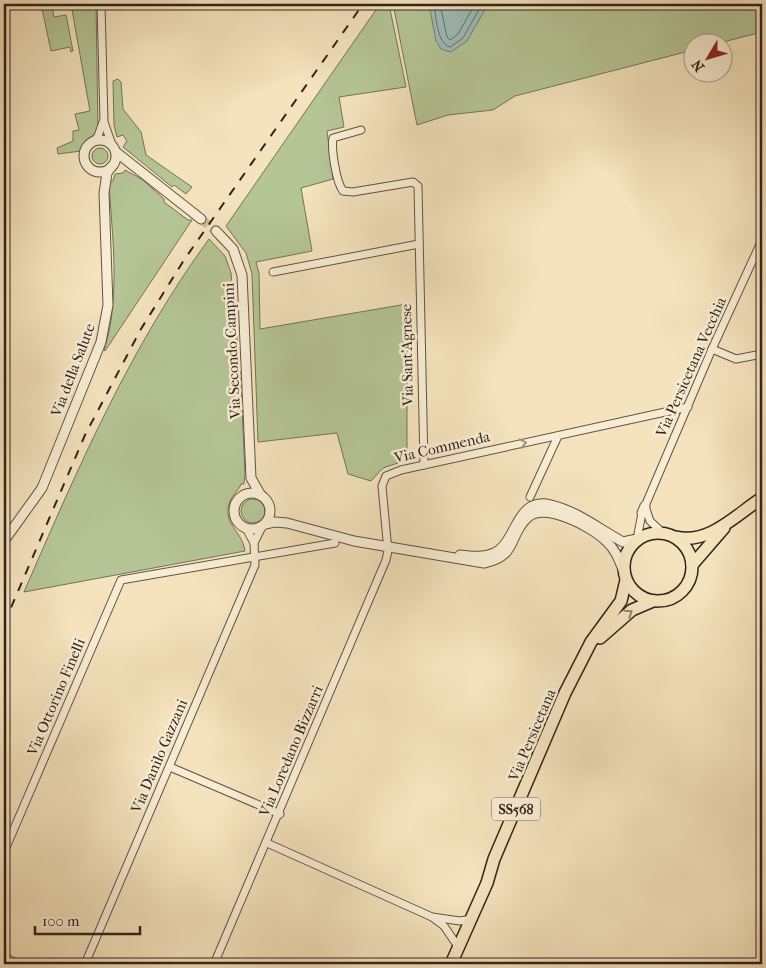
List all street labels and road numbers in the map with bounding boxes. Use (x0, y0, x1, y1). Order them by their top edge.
street label: Via Secondo Campini (219, 282, 245, 421)
street label: Via Persicetana Vecchia (652, 293, 730, 441)
street label: Via Sant'Agnese (397, 303, 417, 407)
street label: Via della Salute (47, 320, 99, 420)
street label: Via Commenda (391, 427, 493, 467)
street label: Via Ottorino Finelli (23, 635, 89, 759)
street label: Via Loredano Bizzarri (255, 682, 327, 820)
street label: Via Persicetana (504, 685, 560, 785)
street label: Via Danilo Gazzani (127, 696, 191, 816)
road number: SS568 (492, 798, 540, 821)

